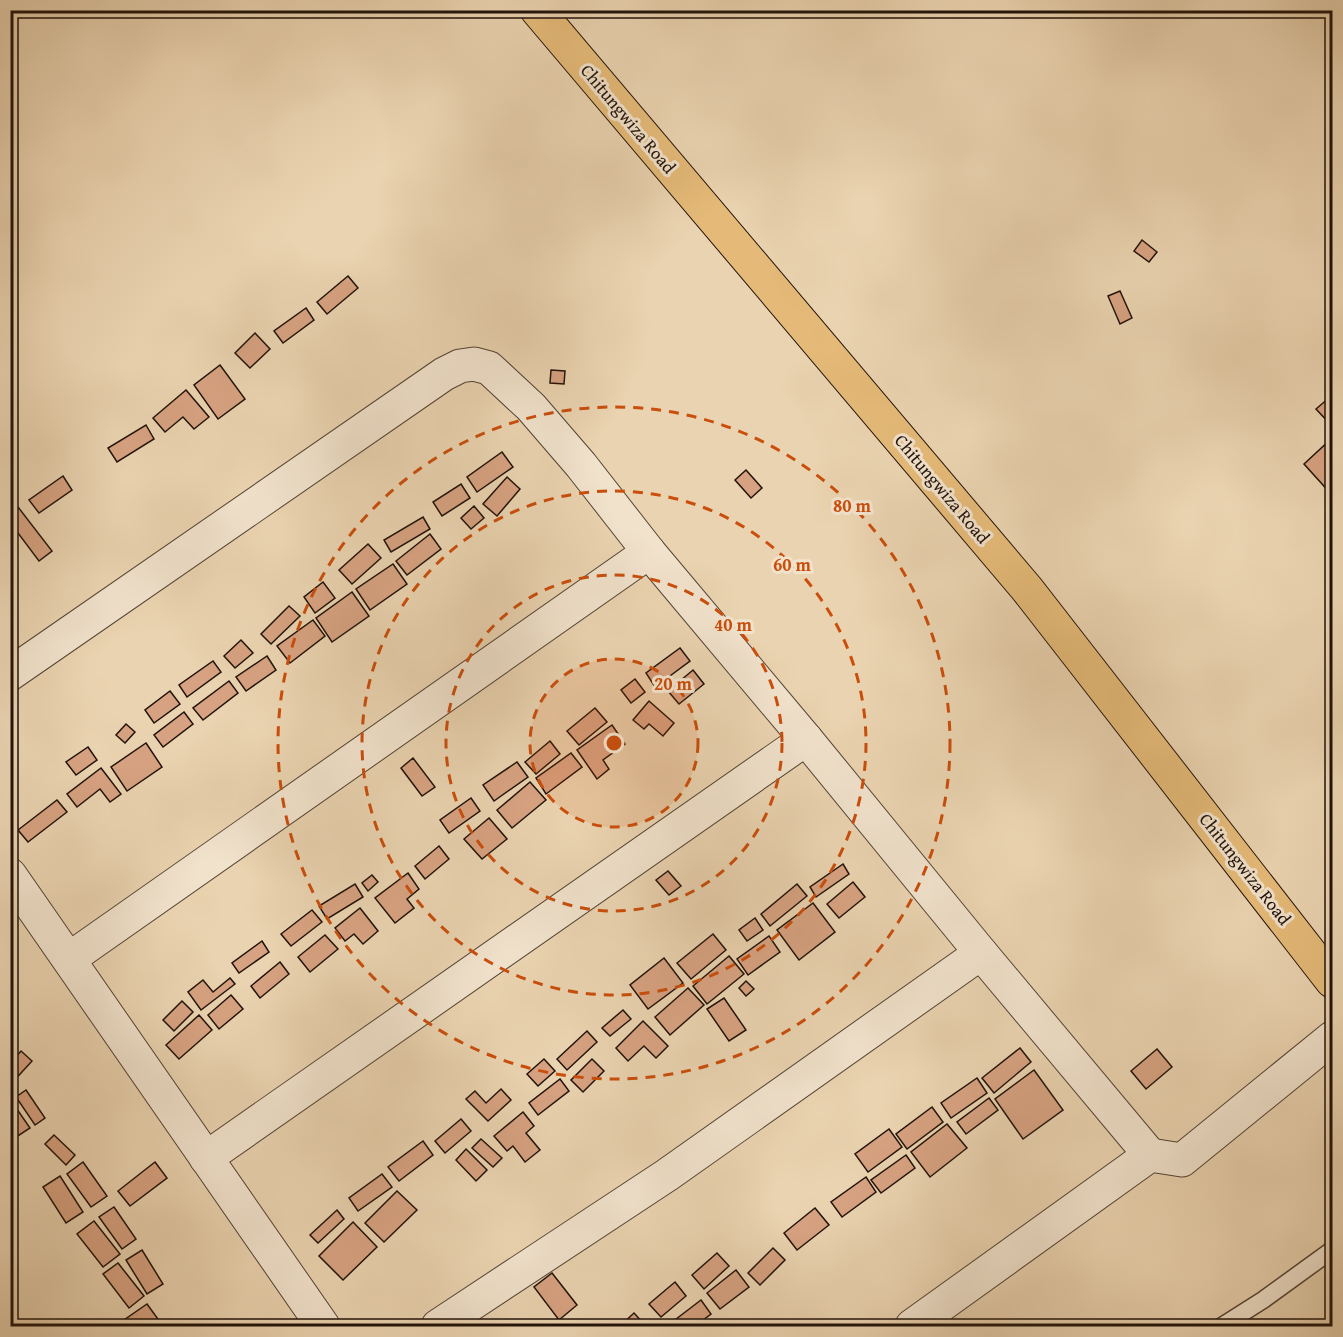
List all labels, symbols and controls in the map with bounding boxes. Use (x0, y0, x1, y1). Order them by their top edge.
street label: Chitungwiza Road (574, 58, 683, 180)
street label: Chitungwiza Road (888, 428, 997, 550)
text: 80 m (833, 492, 872, 519)
text: 60 m (773, 551, 812, 578)
text: 40 m (714, 611, 753, 638)
text: 20 m (654, 670, 693, 697)
centre of rings (604, 733, 624, 753)
street label: Chitungwiza Road (1193, 807, 1298, 931)

